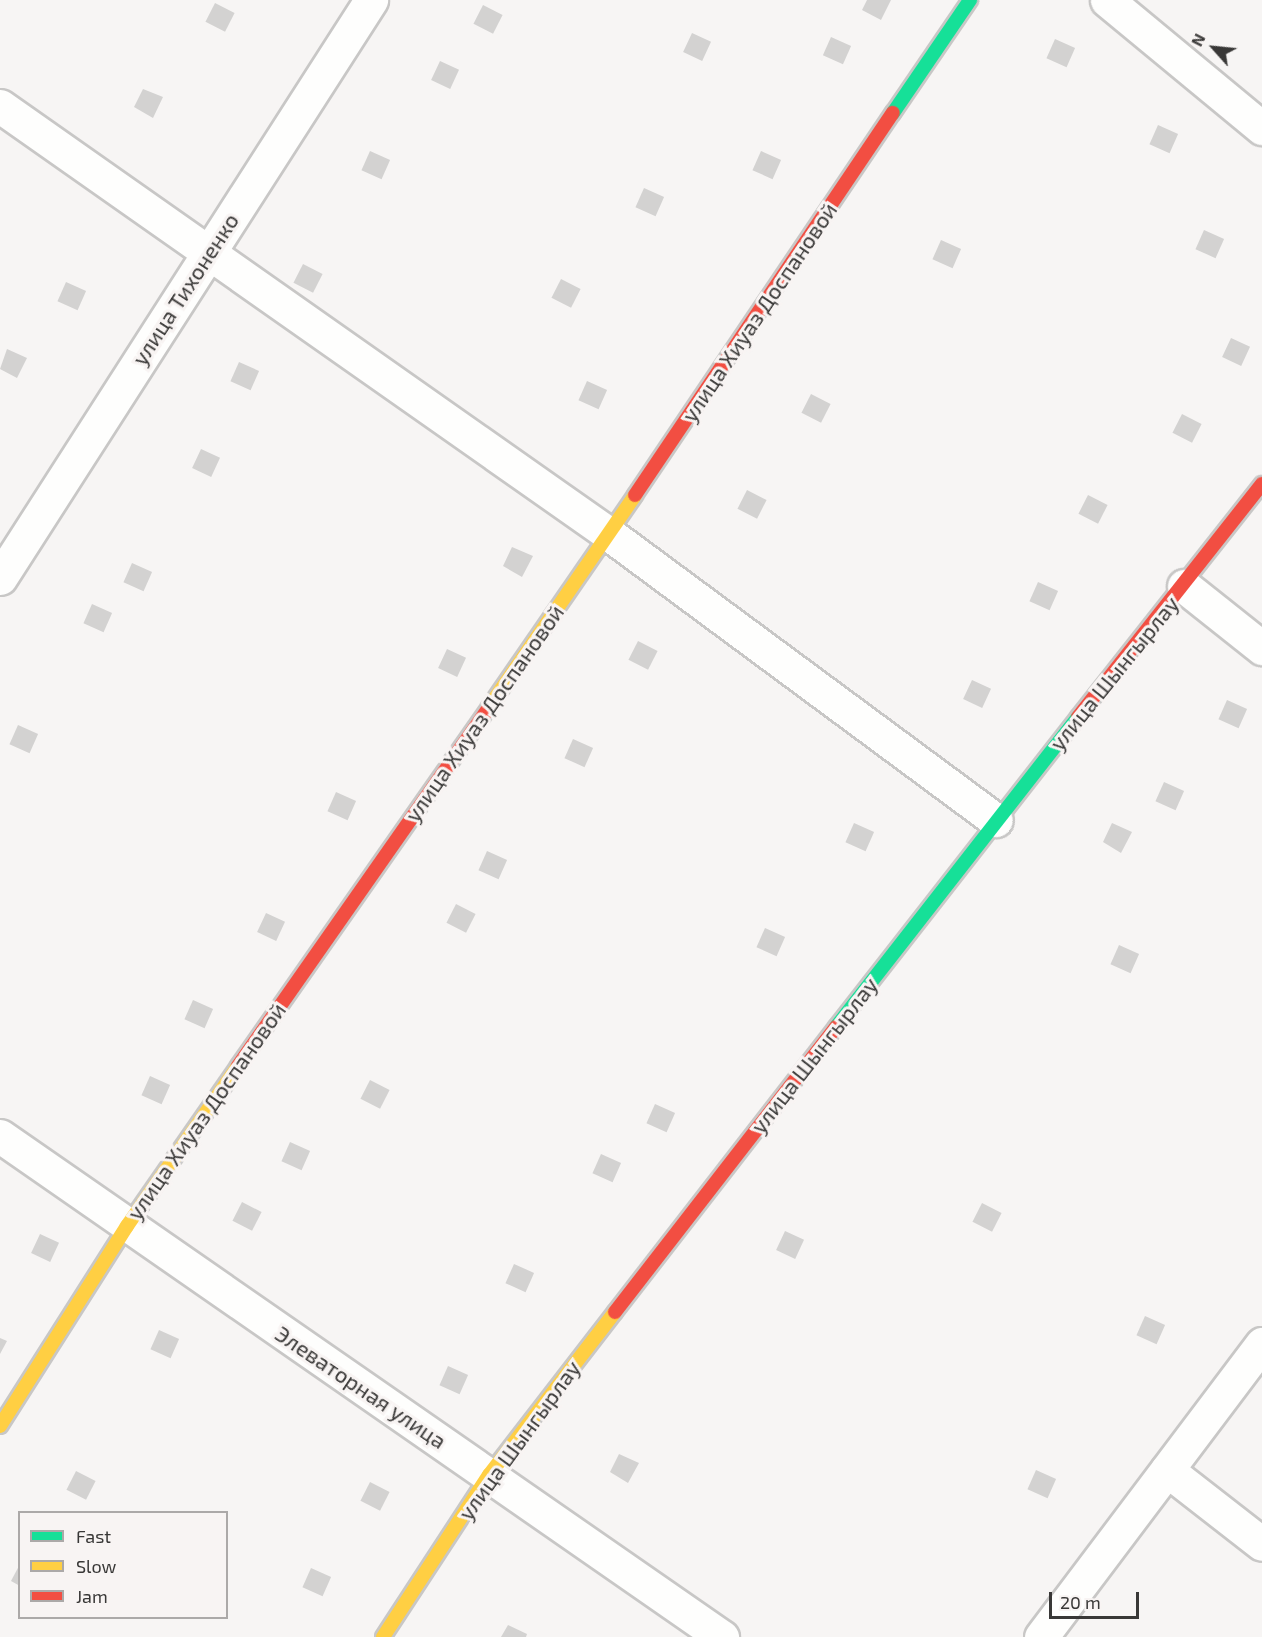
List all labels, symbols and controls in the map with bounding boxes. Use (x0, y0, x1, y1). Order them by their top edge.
north arrow (1184, 18, 1244, 78)
text: N (1186, 30, 1209, 49)
street label: улица Хиуаз Доспановой (676, 197, 842, 427)
street label: улица Тихоненко (126, 208, 244, 370)
street label: улица Шынгырлау (1044, 591, 1184, 755)
street label: улица Хиуаз Доспановой (399, 599, 569, 827)
street label: улица Шынгырлау (745, 972, 883, 1138)
street label: улица Хиуаз Доспановой (121, 997, 291, 1225)
street label: Элеваторная улица (271, 1320, 451, 1454)
street label: улица Шынгырлау (452, 1355, 586, 1525)
legend (18, 1511, 228, 1619)
text: Fast (76, 1525, 111, 1547)
text: Slow (76, 1555, 116, 1577)
scale bar (1052, 1580, 1142, 1618)
text: Jam (76, 1585, 108, 1607)
text: 20 m (1060, 1591, 1101, 1613)

